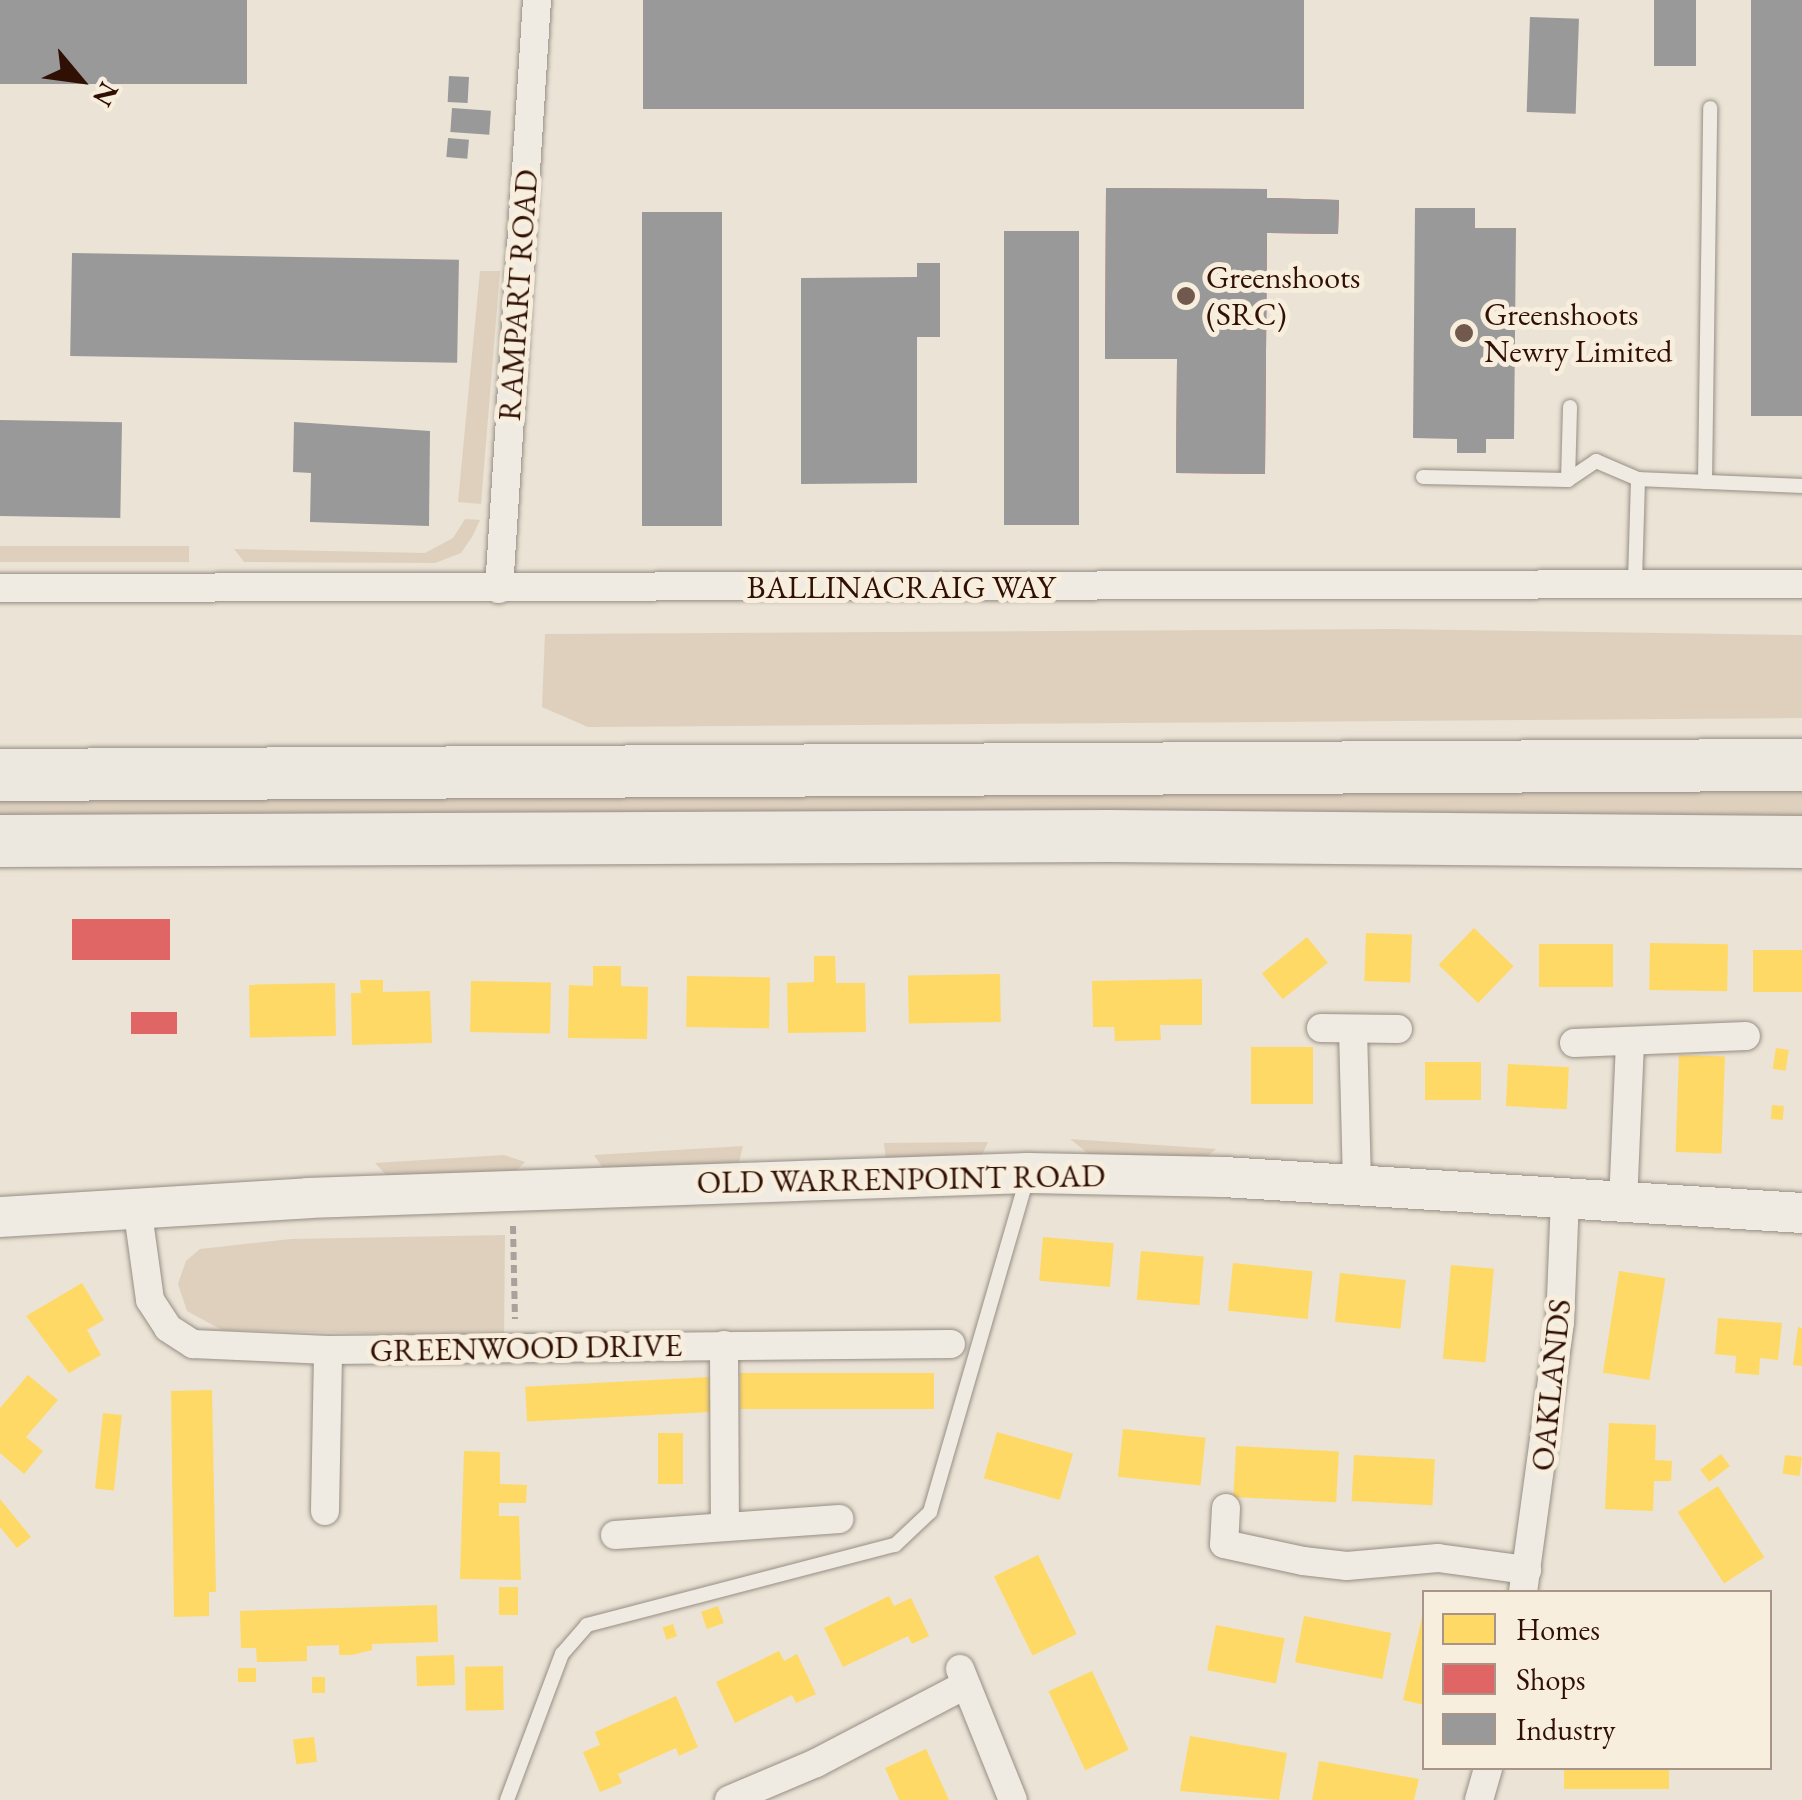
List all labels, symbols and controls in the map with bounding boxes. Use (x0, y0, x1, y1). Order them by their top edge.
north arrow (30, 30, 130, 130)
text: N (85, 76, 127, 113)
street label: RAMPART ROAD (490, 168, 546, 422)
place label: Greenshoots (SRC) (1206, 259, 1360, 334)
marker: Greenshoots (SRC) (1175, 285, 1197, 307)
place label: Greenshoots Newry Limited (1484, 296, 1673, 371)
marker: Greenshoots Newry Limited (1453, 322, 1475, 344)
street label: BALLINACRAIG WAY (747, 568, 1055, 606)
street label: OLD WARRENPOINT ROAD (696, 1156, 1106, 1202)
street label: OAKLANDS (1523, 1297, 1579, 1473)
street label: GREENWOOD DRIVE (369, 1326, 683, 1370)
legend (1422, 1590, 1772, 1770)
text: Homes (1516, 1610, 1600, 1649)
text: Shops (1516, 1660, 1586, 1699)
text: Industry (1516, 1710, 1615, 1749)

